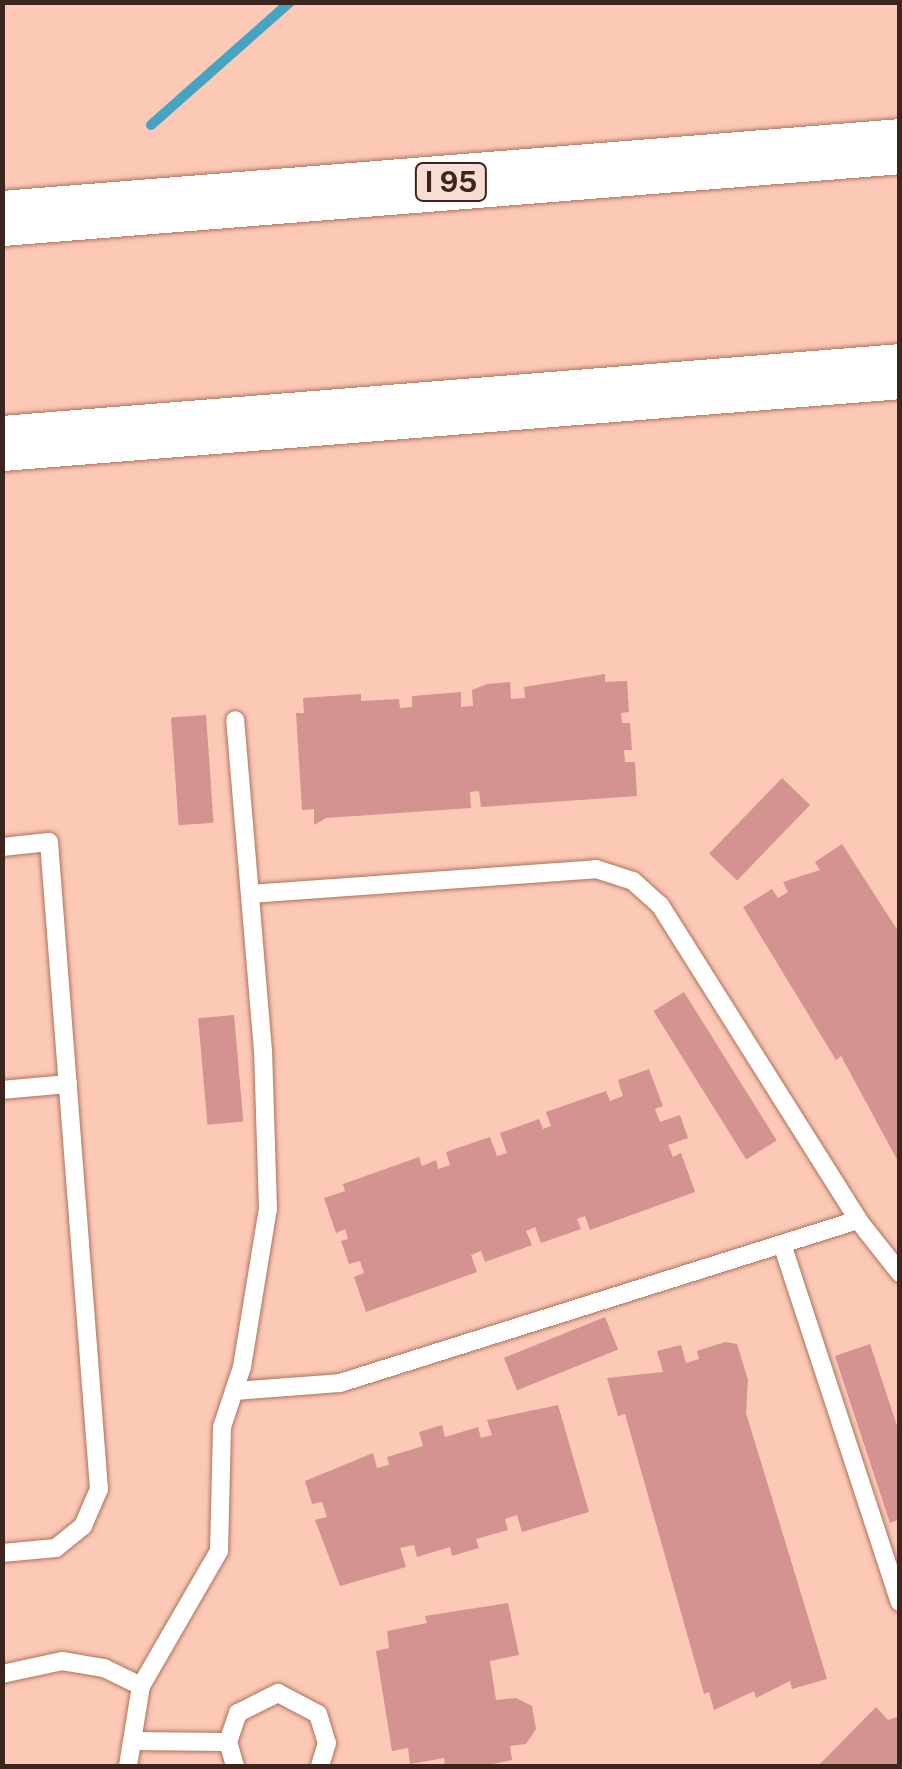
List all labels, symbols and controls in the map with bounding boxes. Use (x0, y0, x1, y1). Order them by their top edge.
road number: I 95 (414, 159, 488, 205)

